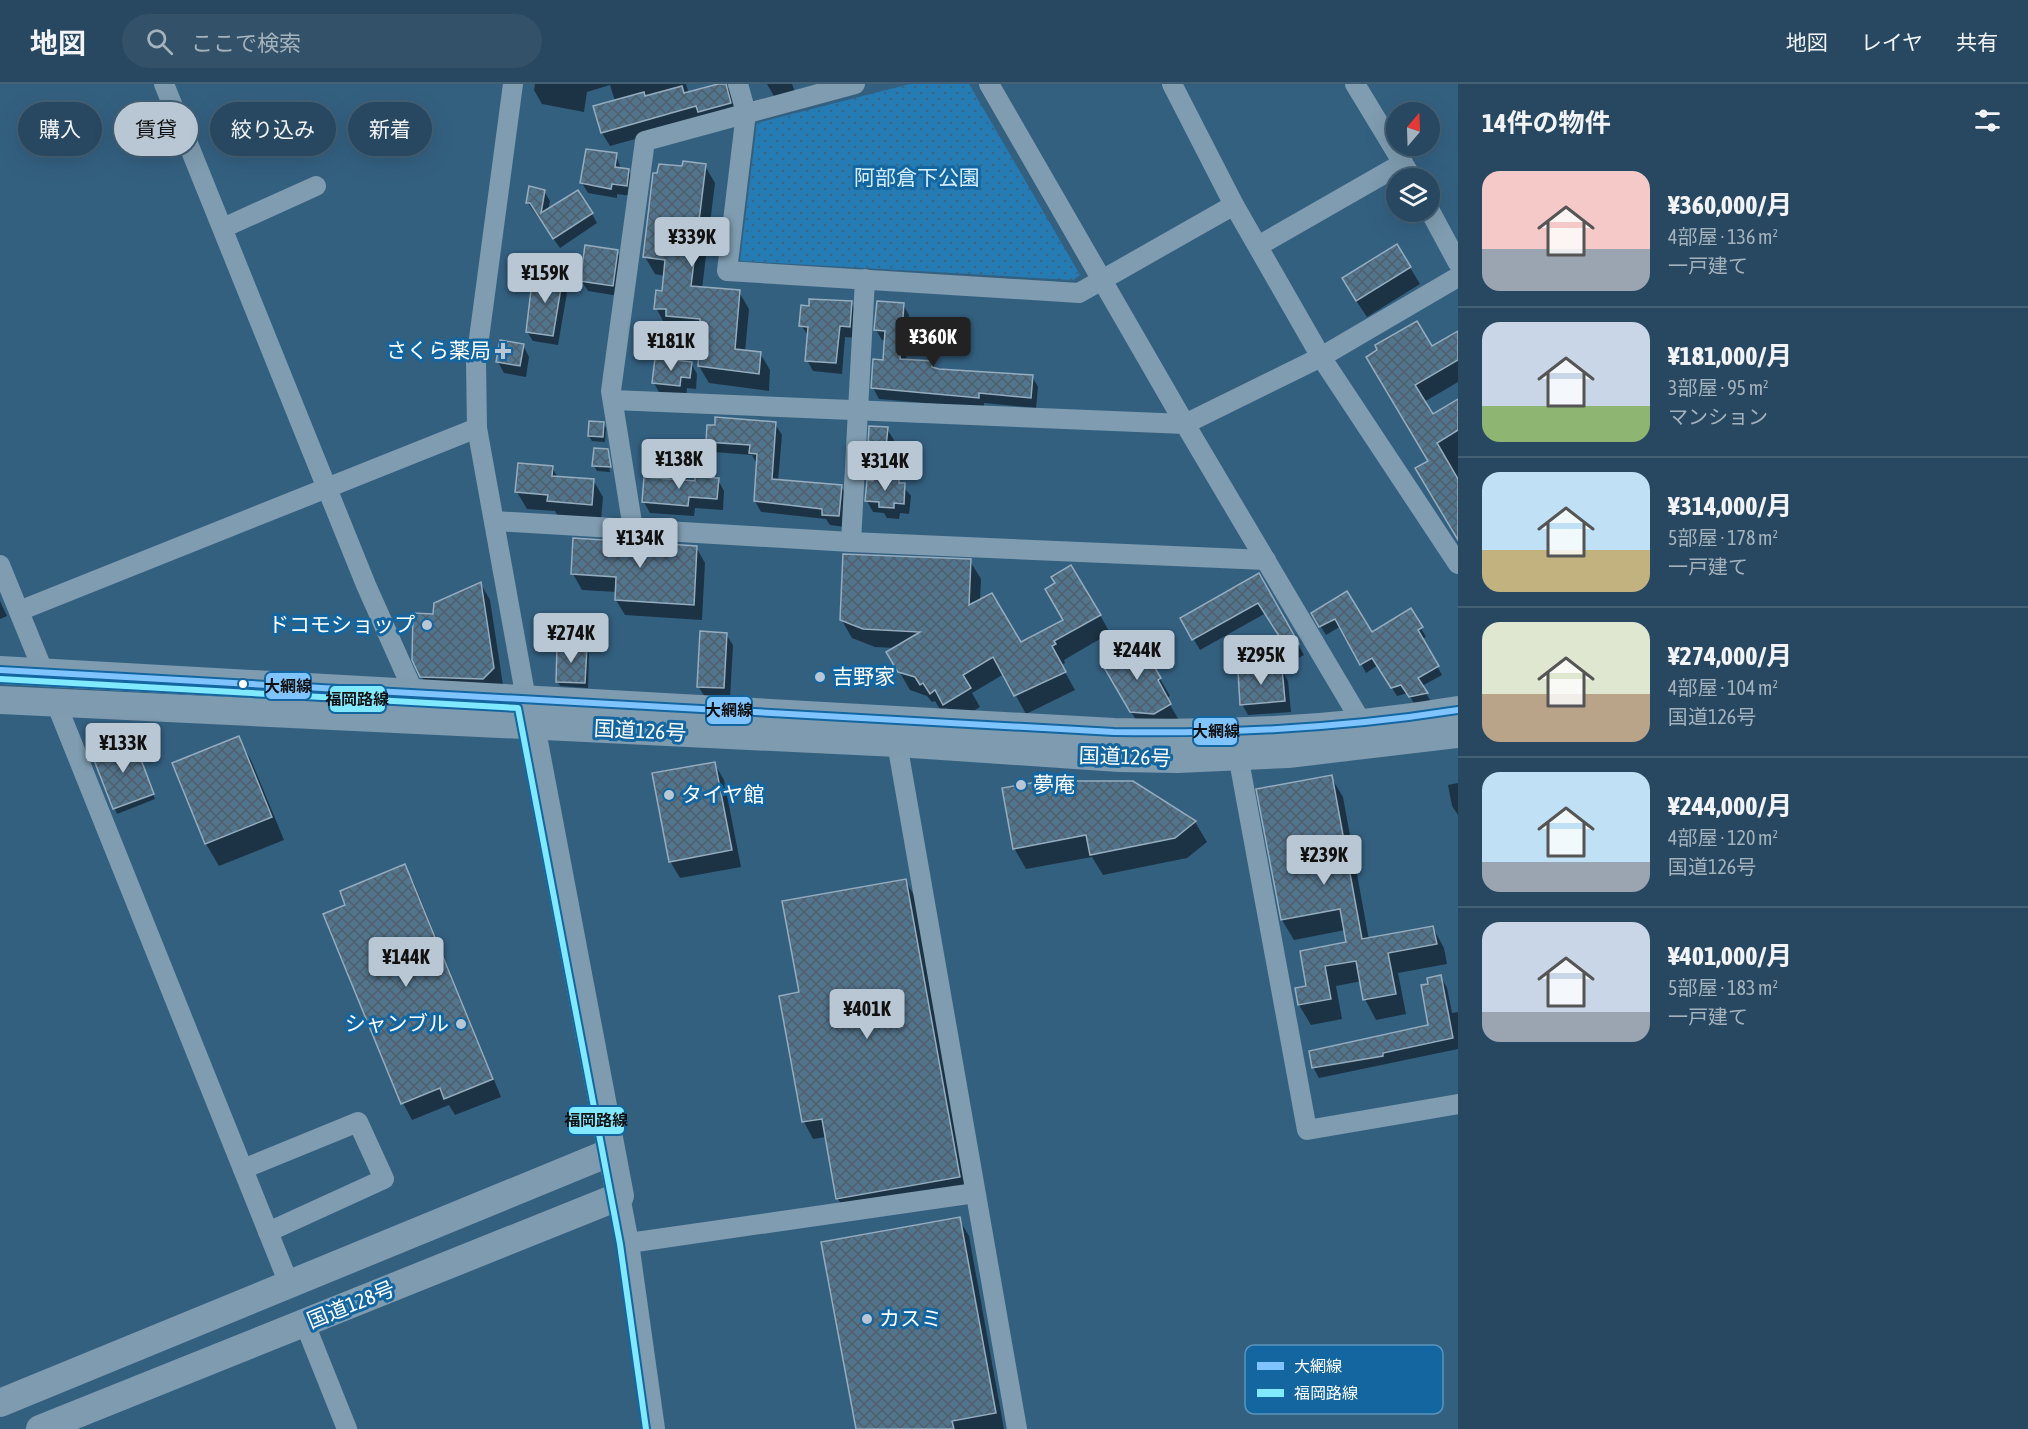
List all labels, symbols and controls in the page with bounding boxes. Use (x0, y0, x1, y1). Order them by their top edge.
search box (122, 14, 542, 68)
icon: search (143, 25, 176, 58)
text: 地図 (30, 27, 86, 59)
text: ここで検索 (191, 30, 301, 56)
text: 地図 (1786, 30, 1828, 54)
text: レイヤ (1861, 30, 1923, 54)
text: 共有 (1956, 30, 1998, 54)
chip: 購入 (18, 102, 102, 156)
chip: 賃貸 (114, 102, 198, 156)
chip: 絞り込み (210, 102, 336, 156)
chip: 新着 (348, 102, 432, 156)
north arrow (1386, 102, 1440, 156)
map controls (1386, 102, 1440, 222)
icon: filters (1971, 104, 2004, 137)
text: 14件の物件 (1482, 108, 1610, 138)
park label: 阿部倉下公園 (854, 165, 980, 189)
button: layers (1386, 168, 1440, 222)
text: ¥360,000/月 (1668, 190, 1792, 220)
icon: home (1530, 195, 1602, 267)
pin: ¥339K (650, 217, 734, 268)
text: ¥339K (669, 225, 715, 248)
text: 4部屋 · 136 m² (1668, 225, 1778, 248)
pin: ¥159K (503, 253, 587, 304)
text: 一戸建て (1668, 254, 1748, 277)
text: ¥159K (522, 261, 568, 284)
pin: ¥360K (891, 317, 975, 368)
pin: ¥181K (629, 321, 713, 372)
text: ¥360K (910, 325, 956, 348)
text: ¥181K (648, 329, 694, 352)
place label: さくら薬局 (386, 338, 491, 362)
text: ¥181,000/月 (1668, 341, 1792, 371)
marker: さくら薬局 (496, 344, 510, 358)
icon: home (1530, 346, 1602, 418)
text: 3部屋 · 95 m² (1668, 376, 1769, 399)
text: マンション (1668, 405, 1768, 428)
pin: ¥138K (637, 439, 721, 490)
pin: ¥314K (843, 441, 927, 492)
text: ¥138K (656, 447, 702, 470)
text: ¥314K (862, 449, 908, 472)
text: ¥314,000/月 (1668, 491, 1792, 521)
icon: home (1530, 496, 1602, 568)
pin: ¥134K (598, 518, 682, 569)
text: ¥134K (617, 526, 663, 549)
text: 5部屋 · 178 m² (1668, 526, 1778, 549)
text: 一戸建て (1668, 555, 1748, 578)
place label: ドコモショップ (268, 612, 415, 636)
pin: ¥274K (529, 613, 613, 664)
marker: ドコモショップ (420, 618, 434, 632)
text: ¥274K (548, 621, 594, 644)
pin: ¥244K (1095, 630, 1179, 681)
pin: ¥295K (1219, 635, 1303, 686)
text: ¥244K (1114, 638, 1160, 661)
text: ¥274,000/月 (1668, 641, 1792, 671)
text: ¥295K (1238, 643, 1284, 666)
icon: home (1530, 646, 1602, 718)
place label: 吉野家 (832, 664, 895, 688)
marker: 吉野家 (813, 670, 827, 684)
line badge: 大網線 (265, 672, 311, 700)
text: 4部屋 · 104 m² (1668, 676, 1778, 699)
text: 大網線 (264, 677, 312, 695)
unlabelled marker (237, 678, 249, 690)
line badge: 福岡路線 (329, 685, 386, 713)
text: 福岡路線 (325, 690, 389, 708)
line badge: 大網線 (706, 696, 752, 725)
text: 大網線 (705, 701, 753, 719)
text: 国道126号 (1668, 705, 1756, 728)
street label: 国道126号 (593, 716, 687, 744)
line badge: 大網線 (1193, 717, 1238, 746)
text: 大網線 (1192, 722, 1240, 740)
pin: ¥133K (81, 723, 165, 774)
text: ¥133K (100, 731, 146, 754)
street label: 国道126号 (1078, 742, 1172, 770)
place label: 夢庵 (1033, 772, 1075, 796)
marker: 夢庵 (1014, 778, 1028, 792)
place label: タイヤ館 (681, 782, 764, 806)
marker: タイヤ館 (662, 788, 676, 802)
text: ¥244,000/月 (1668, 791, 1792, 821)
icon: home (1530, 796, 1602, 868)
text: 4部屋 · 120 m² (1668, 826, 1778, 849)
pin: ¥239K (1282, 835, 1366, 886)
text: ¥239K (1301, 843, 1347, 866)
text: 国道126号 (1668, 855, 1756, 878)
pin: ¥144K (364, 937, 448, 988)
text: ¥401,000/月 (1668, 941, 1792, 971)
text: ¥144K (383, 945, 429, 968)
icon: home (1530, 946, 1602, 1018)
text: 5部屋 · 183 m² (1668, 976, 1778, 999)
pin: ¥401K (825, 989, 909, 1040)
text: ¥401K (844, 997, 890, 1020)
text: 一戸建て (1668, 1005, 1748, 1028)
place label: シャンブル (345, 1011, 449, 1035)
marker: シャンブル (454, 1017, 468, 1031)
line badge: 福岡路線 (568, 1106, 625, 1135)
text: 福岡路線 (564, 1111, 628, 1129)
street label: 国道128号 (303, 1276, 398, 1333)
place label: カスミ (879, 1306, 942, 1330)
marker: カスミ (860, 1312, 874, 1326)
legend (1245, 1345, 1443, 1414)
text: 大網線 (1294, 1357, 1342, 1375)
text: 福岡路線 (1294, 1384, 1358, 1402)

